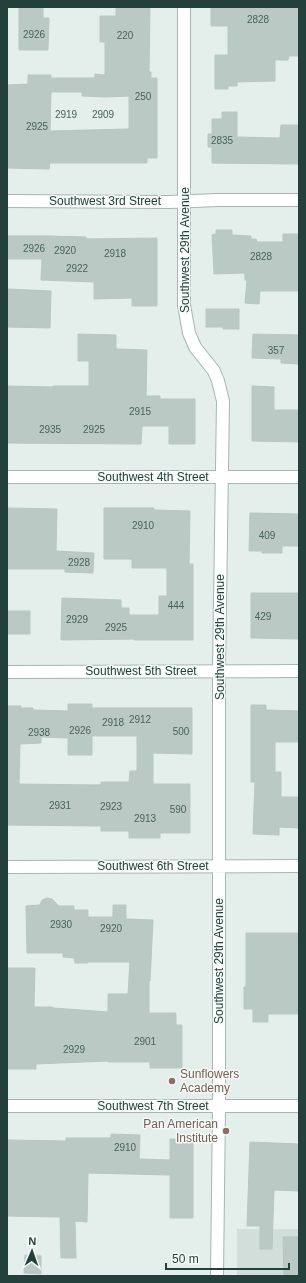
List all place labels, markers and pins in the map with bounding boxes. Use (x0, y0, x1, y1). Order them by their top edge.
place label: Sunflowers Academy (180, 1067, 239, 1095)
marker: Sunflowers Academy (167, 1076, 177, 1086)
place label: Pan American Institute (143, 1117, 218, 1145)
marker: Pan American Institute (221, 1126, 231, 1136)

